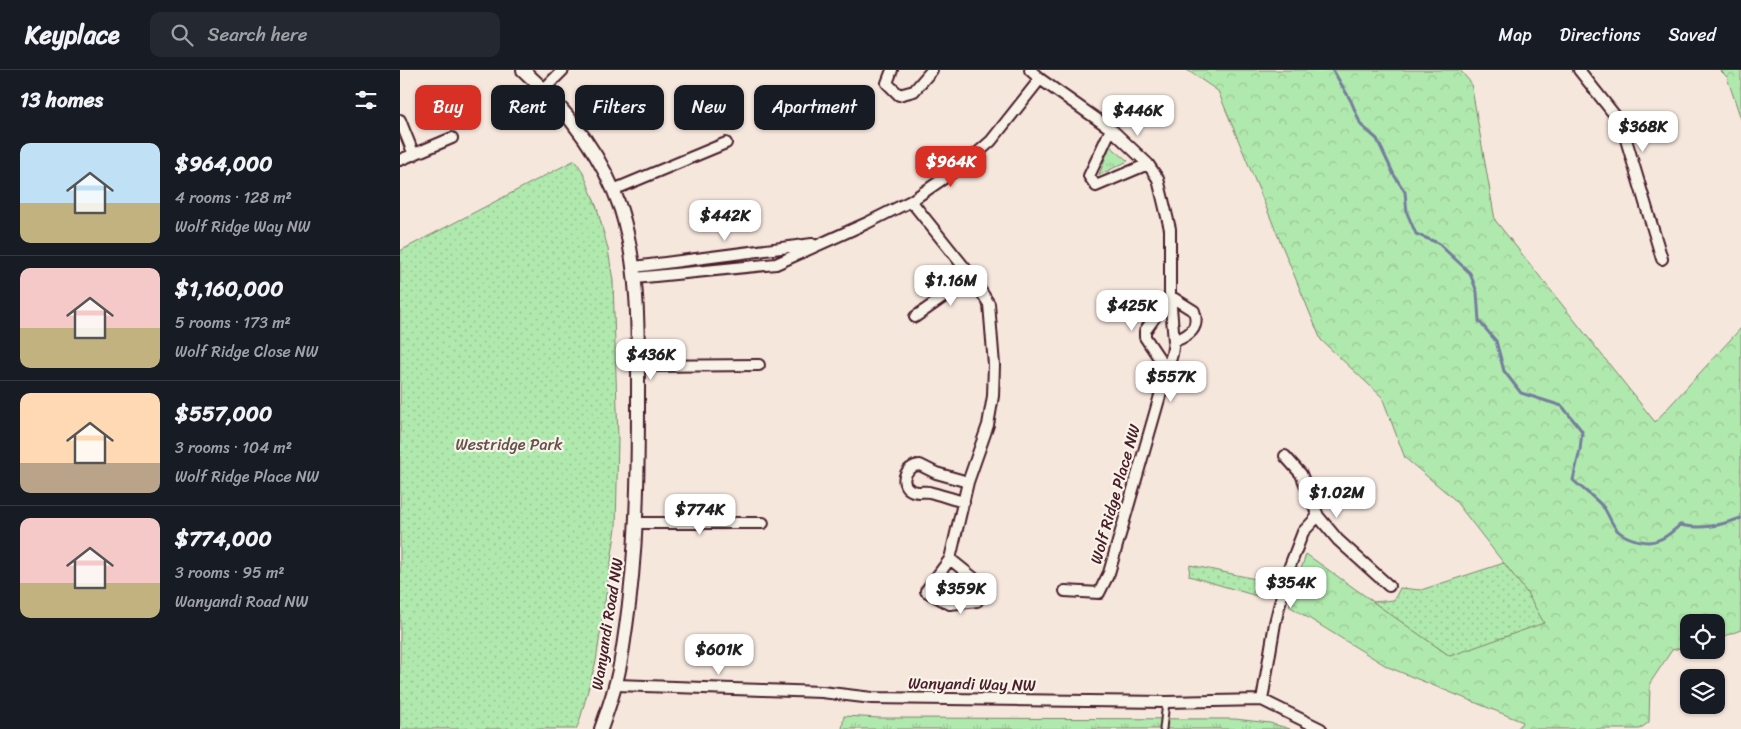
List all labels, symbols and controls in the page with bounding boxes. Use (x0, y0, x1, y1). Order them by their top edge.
search box (150, 12, 500, 57)
text: Keyplace (25, 14, 120, 56)
text: Search here (208, 18, 308, 51)
text: Map (1499, 19, 1532, 51)
text: Directions (1560, 19, 1641, 51)
text: Saved (1669, 19, 1716, 51)
icon: search (168, 21, 196, 49)
text: 13 homes (20, 81, 103, 119)
chip: Buy (415, 85, 481, 130)
chip: Rent (491, 85, 565, 130)
chip: Filters (575, 85, 664, 130)
chip: New (674, 85, 744, 130)
chip: Apartment (754, 85, 875, 130)
icon: filters (352, 86, 380, 114)
pin: $446K (1103, 94, 1173, 137)
text: $446K (1113, 96, 1163, 125)
pin: $368K (1608, 111, 1678, 153)
text: $368K (1619, 112, 1667, 141)
text: $964,000 (175, 145, 273, 183)
pin: $964K (916, 146, 986, 188)
text: $964K (926, 147, 976, 176)
icon: home (60, 163, 120, 223)
text: 4 rooms · 128 m² (175, 183, 292, 212)
pin: $442K (690, 200, 760, 242)
text: $442K (700, 201, 750, 230)
text: Wolf Ridge Way NW (175, 212, 311, 241)
pin: $1.16M (910, 264, 992, 307)
text: $1.16M (925, 266, 977, 295)
text: $1,160,000 (175, 270, 283, 308)
icon: home (60, 288, 120, 348)
pin: $425K (1097, 290, 1167, 332)
text: $425K (1107, 291, 1157, 320)
text: 5 rooms · 173 m² (175, 308, 291, 337)
text: Wolf Ridge Close NW (175, 337, 318, 366)
pin: $436K (616, 338, 686, 381)
text: $436K (627, 340, 675, 369)
pin: $557K (1136, 360, 1206, 403)
text: $557K (1146, 362, 1196, 391)
text: $557,000 (175, 395, 272, 433)
icon: home (60, 413, 120, 473)
street label: Wolf Ridge Place NW (1081, 420, 1149, 567)
park label: Westridge Park (455, 430, 563, 459)
text: 3 rooms · 104 m² (175, 433, 292, 462)
text: Wolf Ridge Place NW (175, 462, 319, 491)
pin: $1.02M (1296, 476, 1378, 519)
text: $1.02M (1310, 478, 1364, 507)
pin: $774K (665, 494, 735, 536)
text: $774K (676, 495, 724, 524)
text: $774,000 (175, 520, 272, 558)
icon: home (60, 538, 120, 598)
street label: Wanyandi Road NW (582, 556, 632, 692)
text: 3 rooms · 95 m² (175, 558, 285, 587)
pin: $354K (1256, 566, 1326, 609)
text: $354K (1266, 568, 1316, 597)
pin: $359K (926, 572, 996, 615)
text: $359K (937, 574, 985, 603)
text: Wanyandi Road NW (175, 587, 309, 616)
map controls (1680, 614, 1725, 714)
button: locate (1680, 614, 1725, 659)
pin: $601K (684, 634, 754, 676)
text: $601K (696, 635, 742, 664)
street label: Wanyandi Way NW (908, 668, 1036, 700)
button: layers (1680, 669, 1725, 714)

